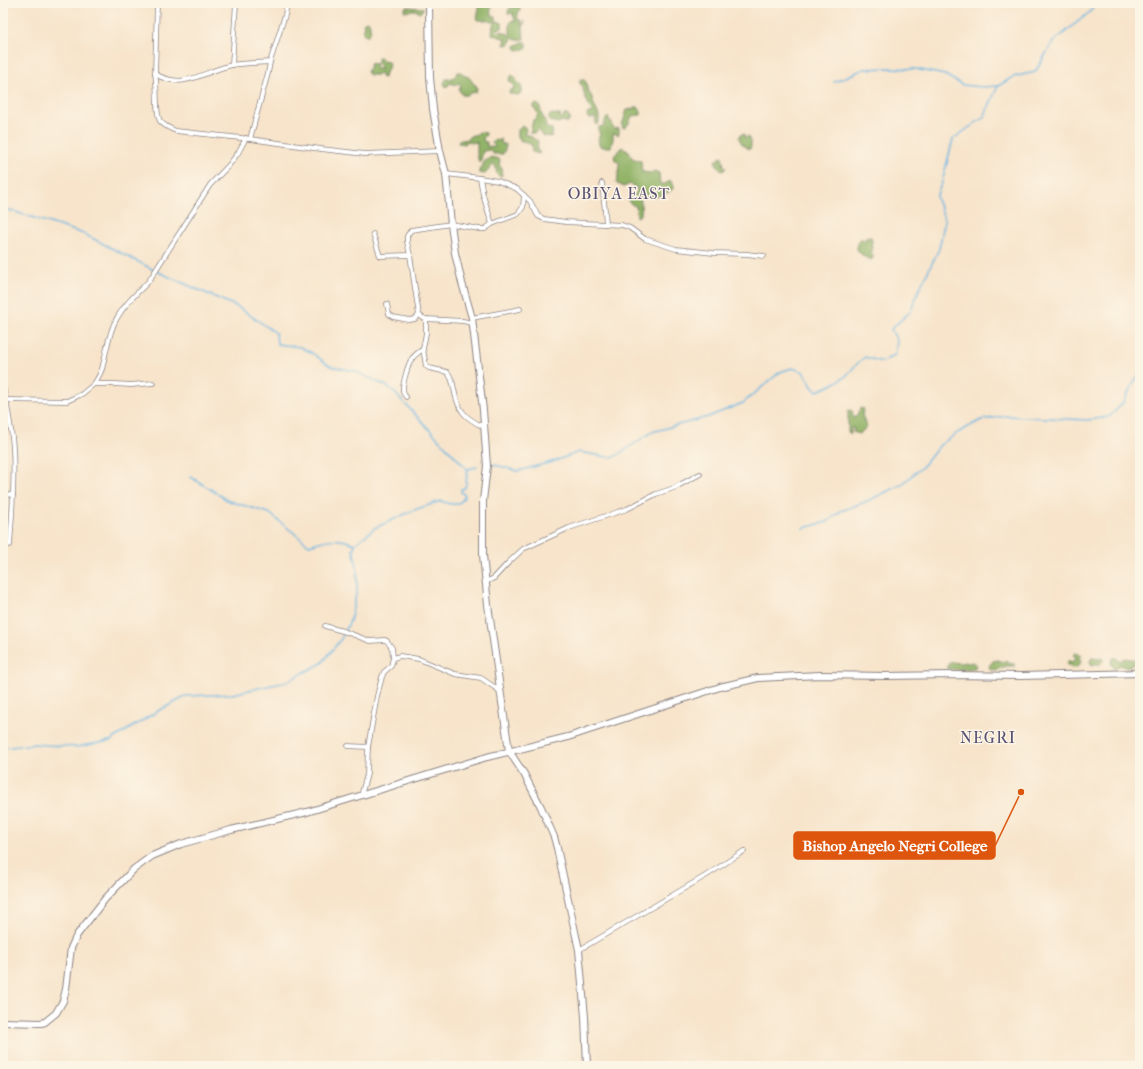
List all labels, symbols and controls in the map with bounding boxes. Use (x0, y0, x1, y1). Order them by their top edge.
district label: OBIYA EAST (568, 184, 670, 203)
district label: NEGRI (960, 728, 1016, 747)
callout: Bishop Angelo Negri College (794, 832, 995, 859)
text: Bishop Angelo Negri College (803, 837, 988, 855)

